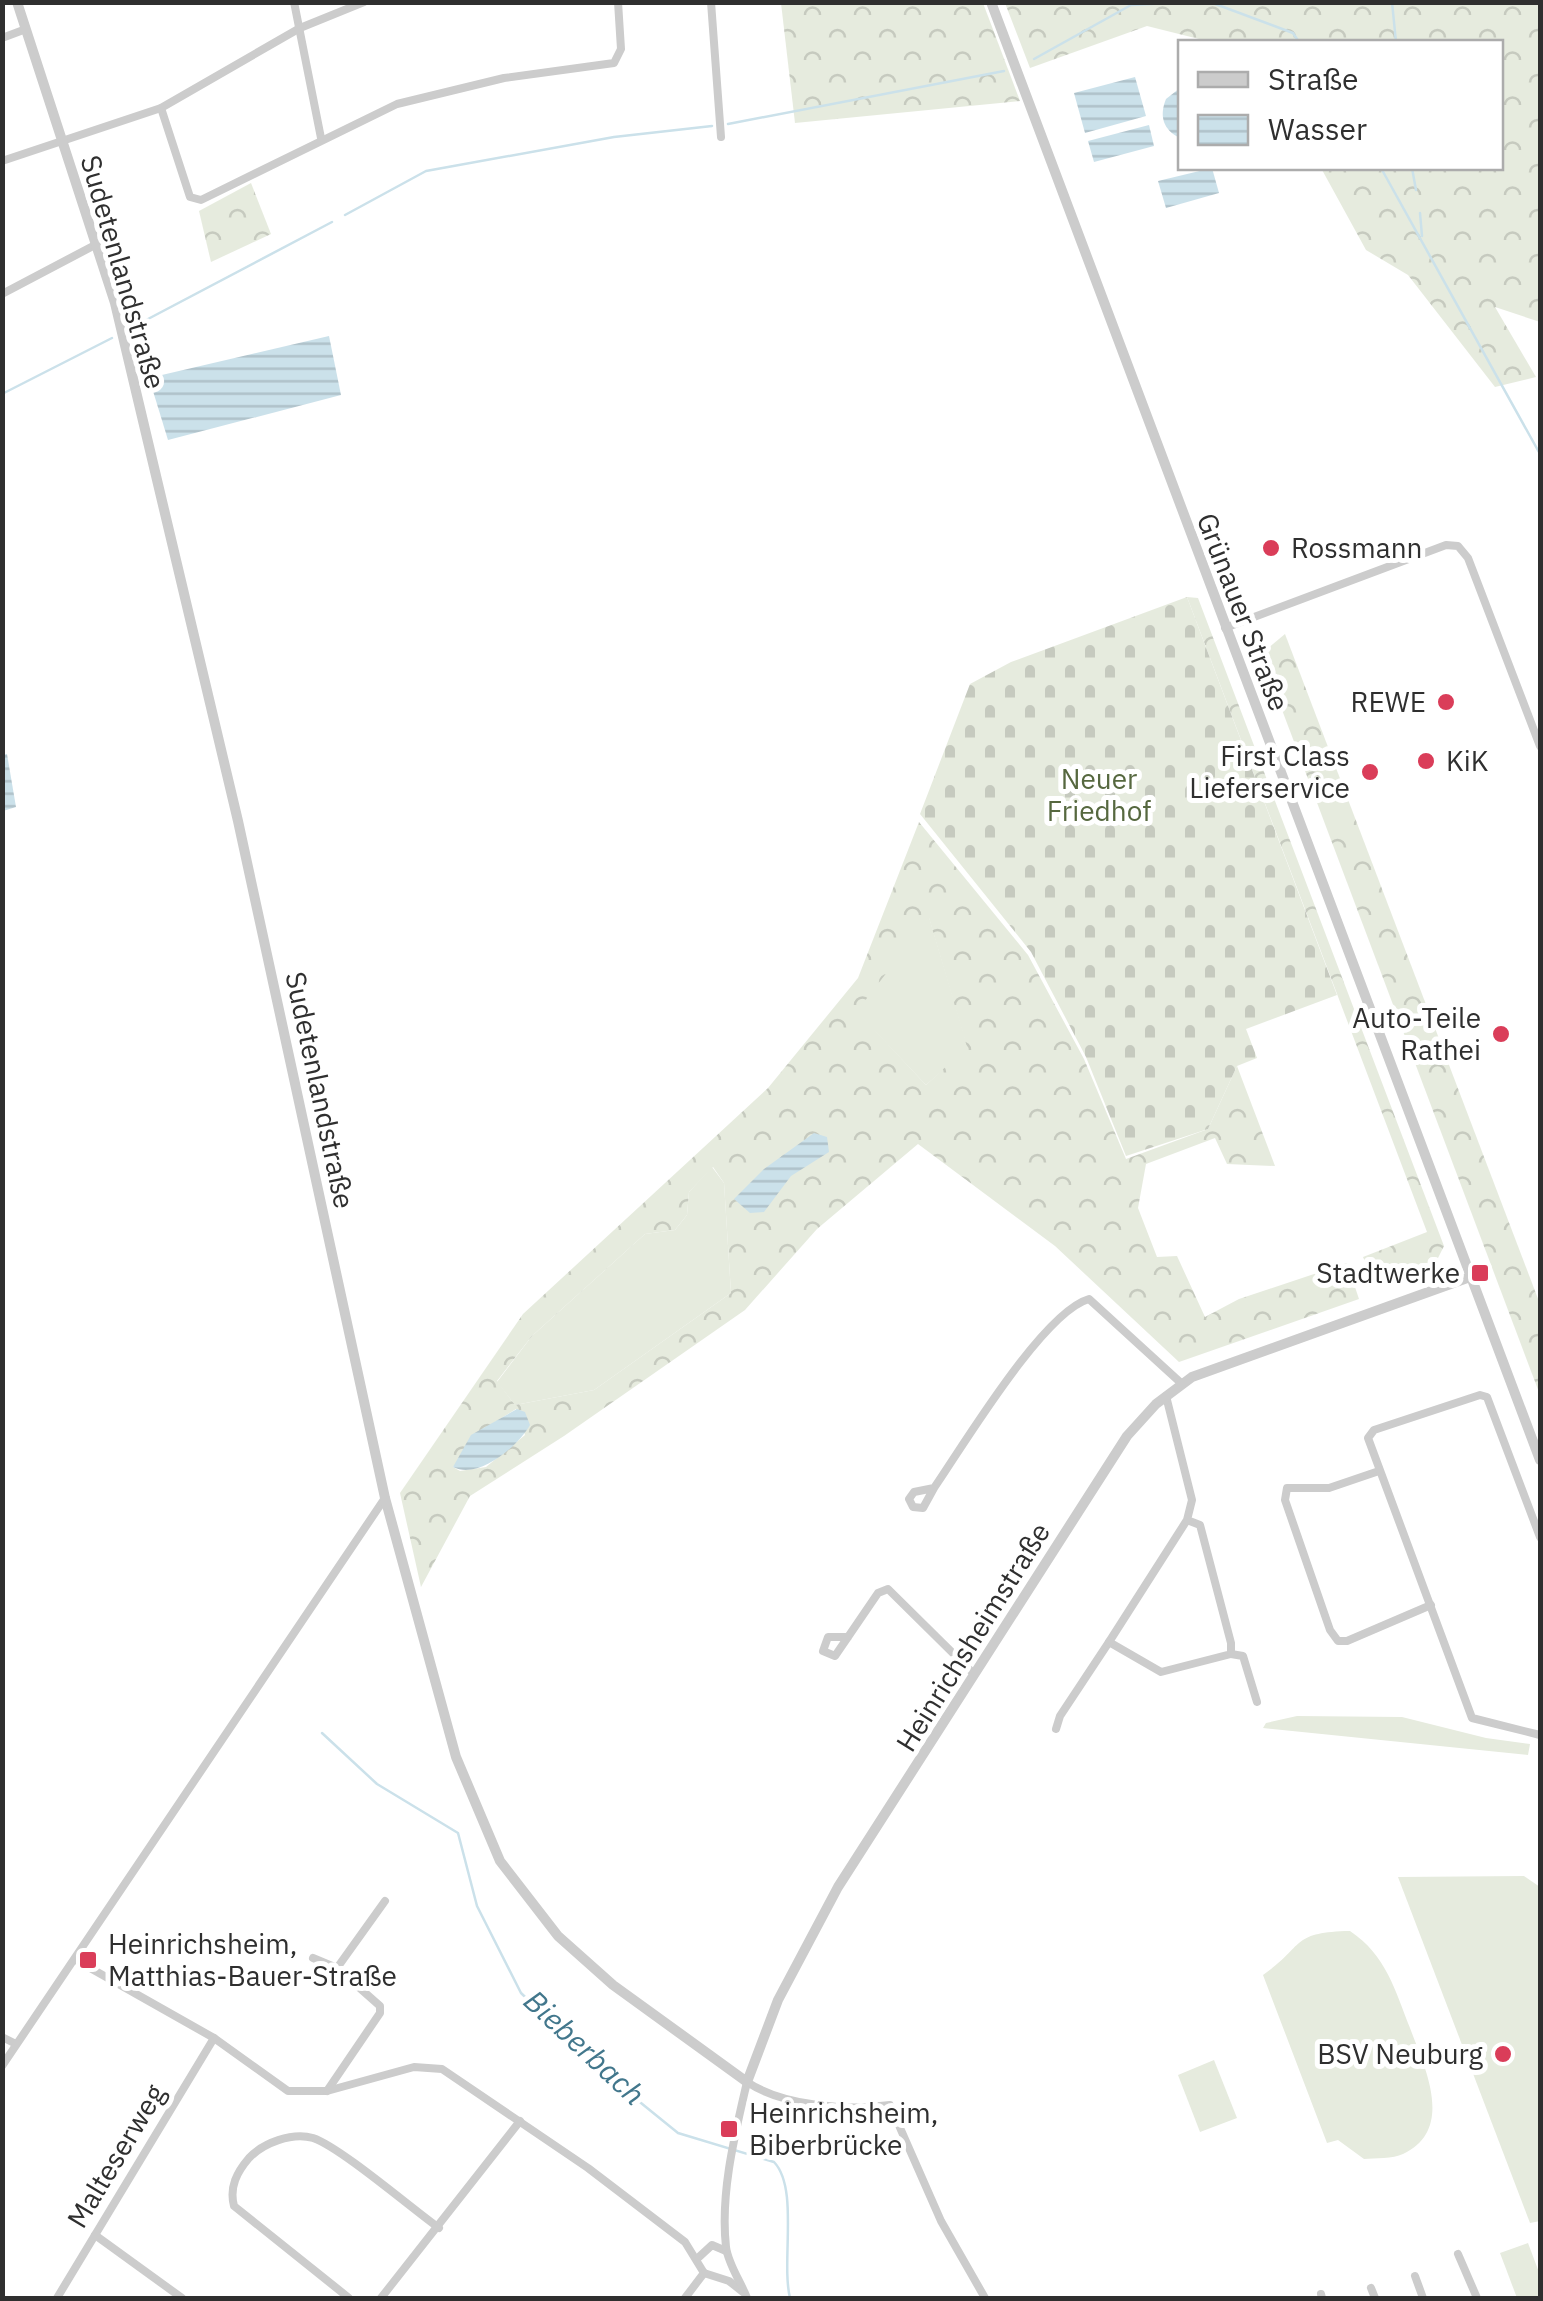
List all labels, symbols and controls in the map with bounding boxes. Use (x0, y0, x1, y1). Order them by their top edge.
legend (1178, 40, 1503, 170)
text: Straße (1268, 59, 1359, 98)
text: Wasser (1268, 109, 1367, 148)
street label: Sudetenlandstraße (72, 151, 175, 393)
street label: Grünauer Straße (1189, 508, 1298, 716)
place label: Rossmann (1291, 529, 1423, 566)
marker: Rossmann (1260, 537, 1282, 559)
place label: REWE (1350, 683, 1426, 720)
marker: REWE (1435, 691, 1457, 713)
place label: First Class Lieferservice (1189, 737, 1350, 806)
place label: KiK (1446, 742, 1489, 779)
marker: KiK (1415, 750, 1437, 772)
park label: Neuer Friedhof (1047, 760, 1151, 829)
marker: First Class Lieferservice (1359, 761, 1381, 783)
street label: Sudetenlandstraße (277, 968, 364, 1212)
place label: Auto-Teile Rathei (1352, 999, 1481, 1068)
marker: Auto-Teile Rathei (1490, 1023, 1512, 1045)
place label: Stadtwerke (1316, 1254, 1460, 1291)
marker: Stadtwerke (1469, 1262, 1491, 1284)
street label: Heinrichsheimstraße (887, 1515, 1058, 1758)
place label: Heinrichsheim, Matthias-Bauer-Straße (108, 1925, 397, 1994)
marker: Heinrichsheim, Matthias-Bauer-Straße (77, 1949, 99, 1971)
water label: Bieberbach (516, 1981, 654, 2113)
place label: BSV Neuburg (1317, 2035, 1483, 2072)
marker: BSV Neuburg (1492, 2043, 1514, 2065)
street label: Malteserweg (58, 2077, 173, 2234)
place label: Heinrichsheim, Biberbrücke (749, 2094, 938, 2163)
marker: Heinrichsheim, Biberbrücke (718, 2118, 740, 2140)

